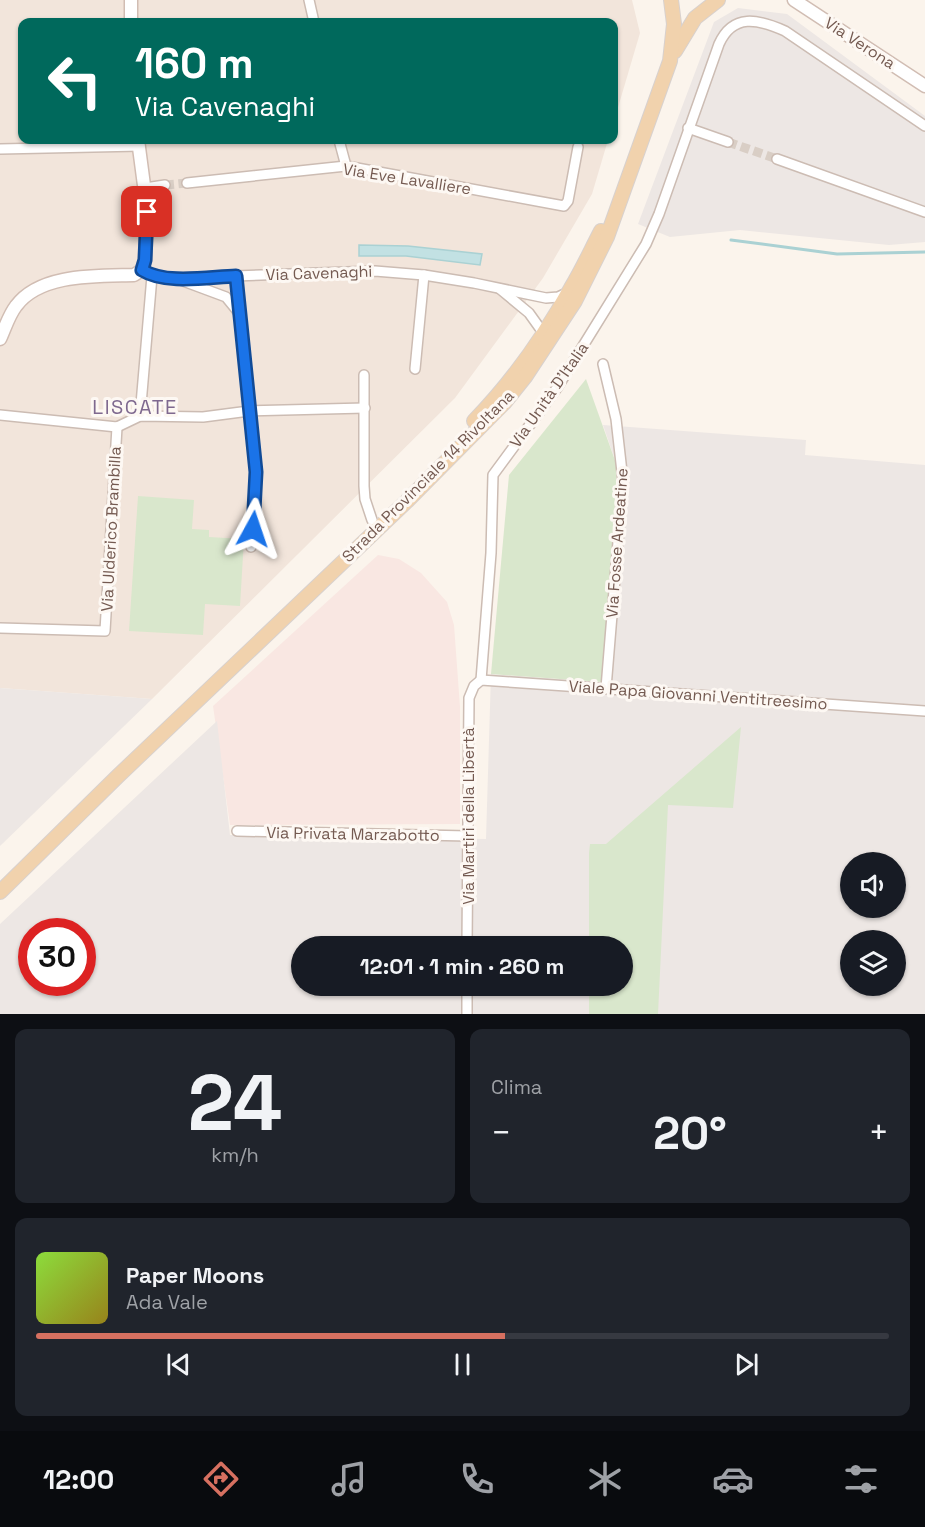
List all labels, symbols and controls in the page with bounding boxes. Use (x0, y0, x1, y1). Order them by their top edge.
street label: Via Verona (821, 12, 899, 74)
text: 160 m (135, 37, 254, 90)
icon: left (36, 42, 114, 120)
text: Via Cavenaghi (135, 89, 315, 124)
street label: Via Eve Lavalliere (341, 158, 473, 200)
pin (121, 186, 172, 237)
icon: arrive (130, 195, 163, 228)
street label: Via Cavenaghi (265, 261, 373, 285)
street label: Via Unità D'Italia (505, 338, 593, 452)
street label: Strada Provinciale 14 Rivoltana (337, 385, 519, 567)
district label: LISCATE (92, 394, 178, 420)
street label: Via Ulderico Brambilla (96, 446, 126, 612)
street label: Via Fosse Ardeatine (601, 467, 633, 619)
position arrow (221, 497, 285, 561)
street label: Viale Papa Giovanni Ventitreesimo (568, 675, 828, 715)
street label: Via Martiri della Libertà (458, 727, 479, 905)
street label: Via Privata Marzabotto (266, 822, 440, 846)
map controls (840, 852, 906, 996)
button: sound (840, 852, 906, 918)
speed limit sign: 30 (18, 918, 96, 996)
button: layers (840, 930, 906, 996)
text: 12:01 · 1 min · 260 m (360, 952, 564, 980)
text: 24 (188, 1053, 282, 1153)
text: Clima (491, 1074, 542, 1100)
text: 20° (653, 1105, 727, 1162)
text: − (491, 1112, 511, 1154)
text: + (869, 1112, 889, 1154)
text: km/h (211, 1142, 259, 1168)
text: Paper Moons (126, 1261, 264, 1289)
text: Ada Vale (126, 1289, 208, 1315)
icon: previous (162, 1348, 195, 1381)
icon: pause (446, 1348, 479, 1381)
icon: next (730, 1348, 763, 1381)
icon: directions (200, 1458, 242, 1500)
icon: music (328, 1458, 370, 1500)
icon: phone (456, 1458, 498, 1500)
icon: climate (584, 1458, 626, 1500)
icon: car (712, 1458, 754, 1500)
icon: filters (840, 1458, 882, 1500)
text: 12:00 (43, 1462, 114, 1497)

